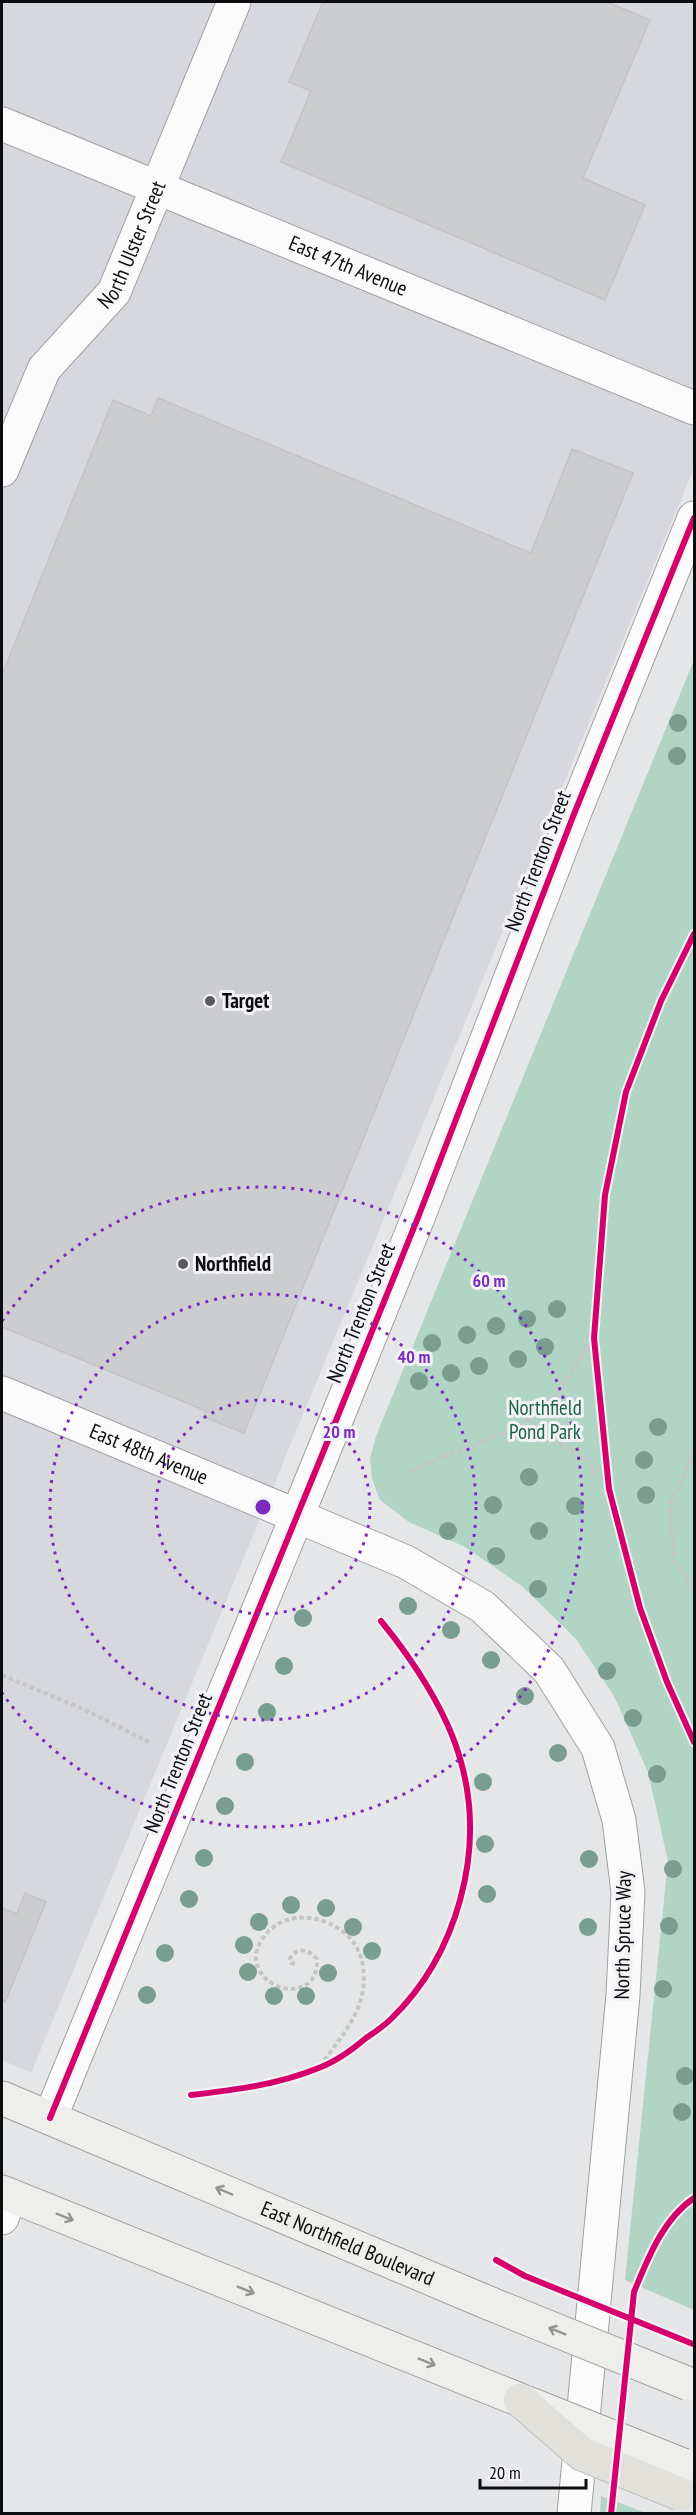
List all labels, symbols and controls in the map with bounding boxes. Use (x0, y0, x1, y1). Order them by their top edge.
street label: North Ulster Street (92, 176, 172, 314)
street label: East 47th Avenue (285, 229, 411, 302)
street label: North Trenton Street (498, 786, 577, 935)
place label: Target (222, 987, 269, 1014)
marker: Target (203, 994, 217, 1008)
street label: North Trenton Street (320, 1239, 401, 1387)
place label: Northfield (195, 1250, 271, 1277)
marker: Northfield (176, 1257, 190, 1271)
text: 60 m (473, 1269, 505, 1292)
text: 40 m (398, 1345, 430, 1368)
park label: Northfield Pond Park (508, 1394, 582, 1445)
street label: East 48th Avenue (86, 1417, 212, 1490)
text: 20 m (323, 1420, 355, 1443)
centre of rings (253, 1497, 273, 1517)
street label: North Trenton Street (137, 1689, 218, 1837)
street label: North Spruce Way (608, 1870, 637, 2000)
one-way arrow (216, 2185, 234, 2196)
street label: East Northfield Boulevard (257, 2195, 439, 2292)
one-way arrow (55, 2212, 73, 2223)
one-way arrow (236, 2285, 255, 2296)
one-way arrow (549, 2325, 567, 2336)
one-way arrow (417, 2357, 436, 2368)
scale bar (480, 2452, 586, 2490)
text: 20 m (489, 2461, 521, 2484)

